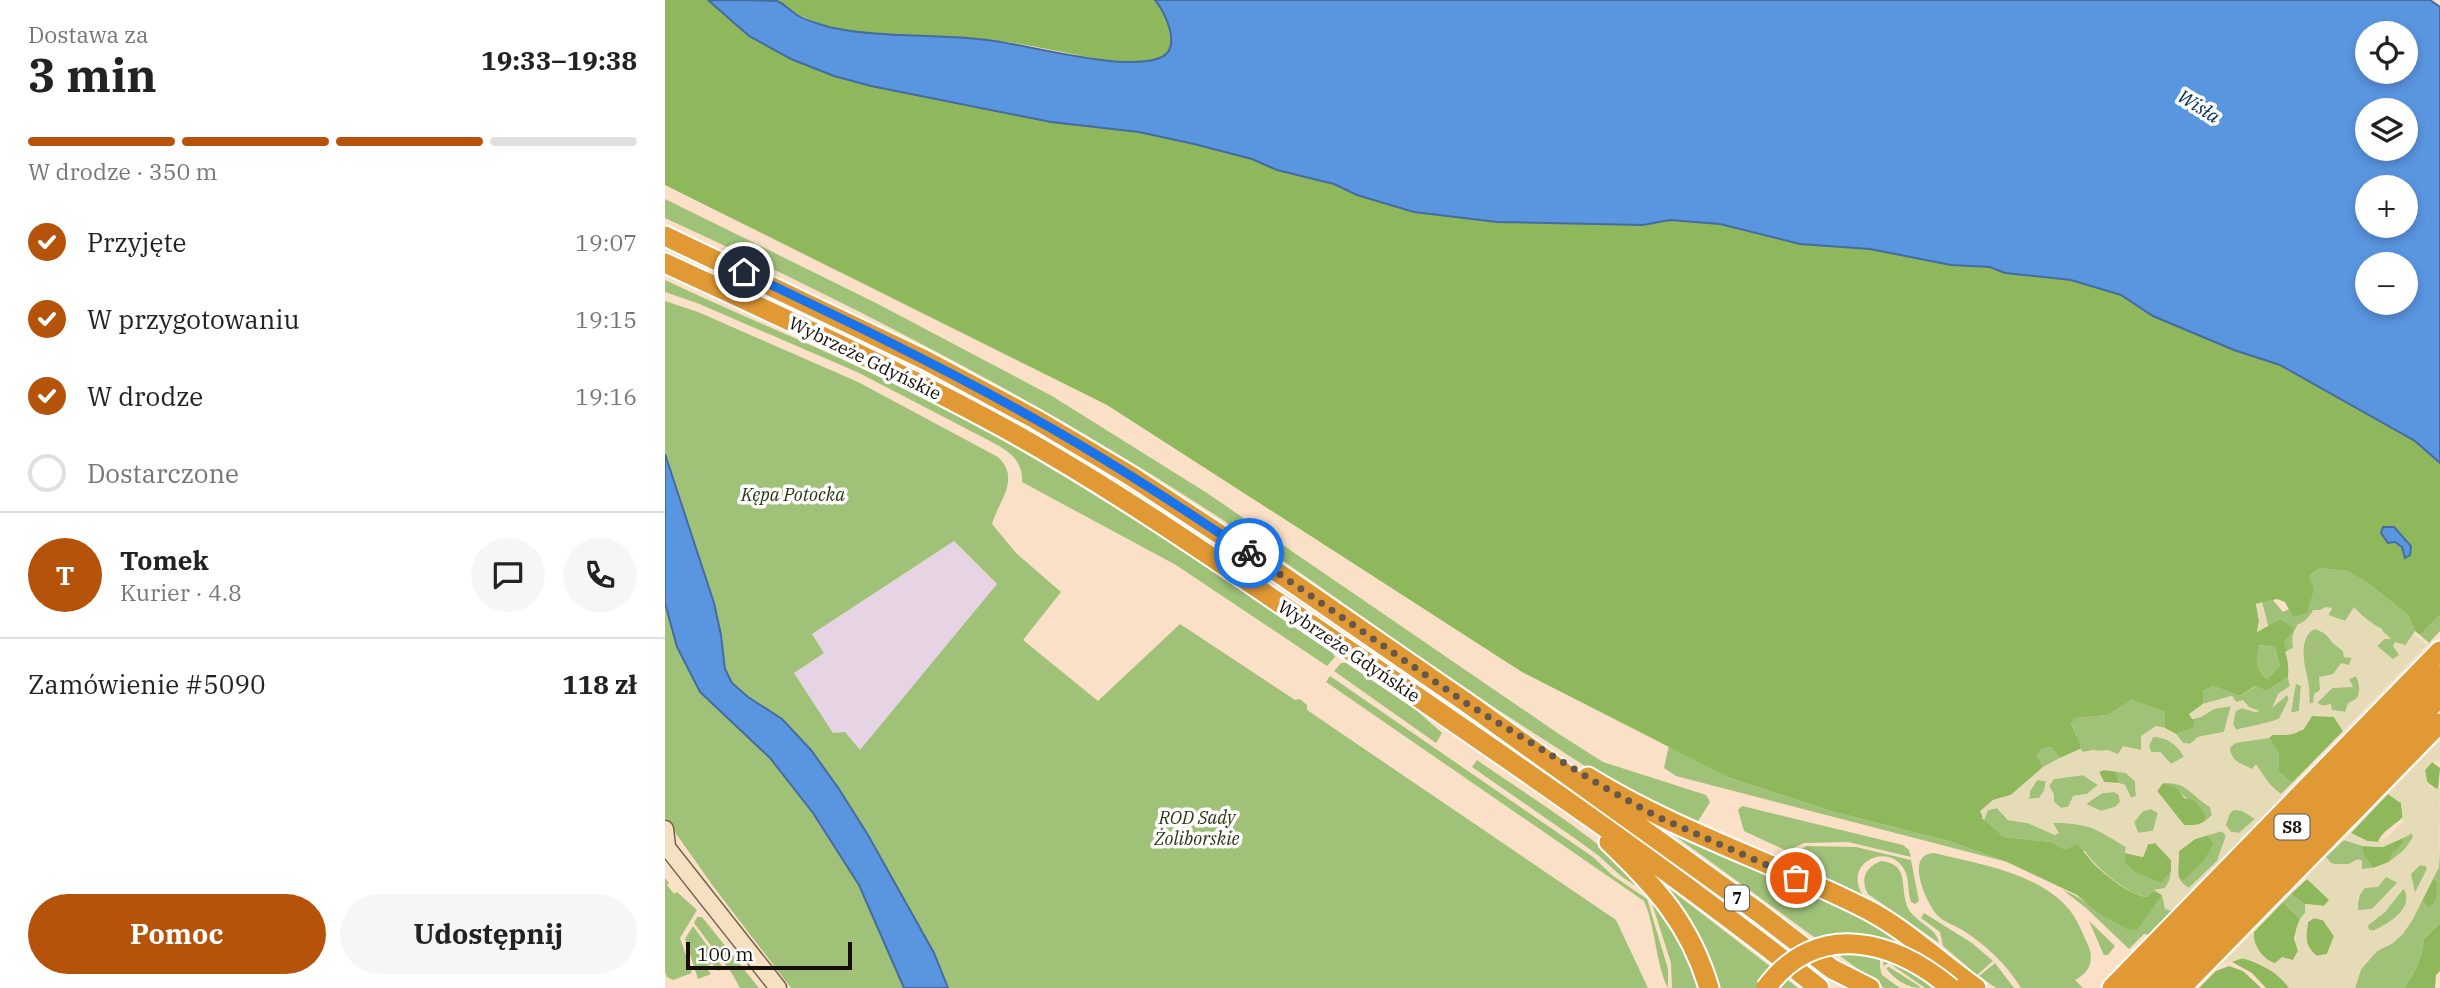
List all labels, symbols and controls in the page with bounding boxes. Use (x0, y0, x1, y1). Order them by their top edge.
text: Dostawa za (28, 19, 149, 49)
map controls (2355, 21, 2418, 315)
button: locate (2355, 21, 2418, 84)
text: 19:33–19:38 (481, 43, 637, 77)
text: 3 min (28, 45, 157, 105)
water label: Wisła (2173, 84, 2225, 129)
button: layers (2355, 98, 2418, 161)
text: W drodze · 350 m (28, 156, 218, 186)
button: + (2355, 175, 2418, 238)
icon: check (28, 223, 66, 261)
text: Przyjęte (87, 225, 187, 259)
text: 19:07 (575, 227, 637, 257)
pin (714, 242, 774, 302)
button: − (2355, 252, 2418, 315)
icon: home (725, 253, 763, 291)
icon: check (28, 300, 66, 338)
text: W przygotowaniu (87, 302, 300, 336)
text: 19:15 (575, 304, 637, 334)
street label: Wybrzeże Gdyńskie (785, 311, 945, 405)
icon: check (28, 377, 66, 415)
text: W drodze (87, 379, 203, 413)
text: 19:16 (575, 381, 637, 411)
text: Dostarczone (87, 456, 239, 490)
park label: Kępa Potocka (740, 483, 845, 506)
courier (1214, 518, 1284, 588)
icon: bike (1230, 534, 1268, 572)
button: chat (471, 538, 545, 612)
button: phone (563, 538, 637, 612)
text: Tomek (120, 543, 209, 577)
text: T (56, 558, 74, 592)
text: Kurier · 4.8 (120, 577, 242, 607)
street label: Wybrzeże Gdyńskie (1273, 595, 1425, 707)
text: Zamówienie #5090 (28, 667, 266, 701)
text: 118 zł (562, 667, 637, 701)
park label: ROD Sady Żoliborskie (1153, 806, 1240, 850)
road number: S8 (2275, 814, 2309, 840)
pin (1766, 848, 1826, 908)
icon: bag (1777, 859, 1815, 897)
road number: 7 (1725, 885, 1749, 910)
button: Pomoc (28, 894, 326, 974)
button: Udostępnij (340, 894, 637, 974)
scale bar (686, 939, 852, 971)
text: 100 m (697, 942, 754, 966)

